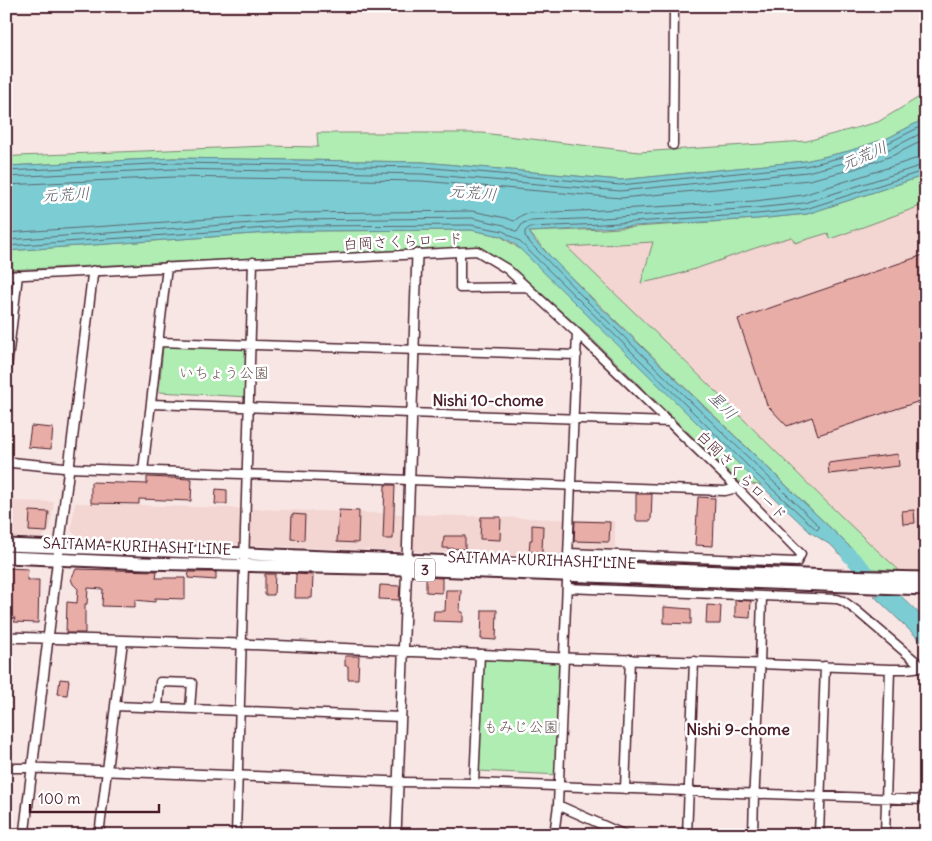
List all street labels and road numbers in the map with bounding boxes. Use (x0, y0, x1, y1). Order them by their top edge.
street label: 白岡さくらロード (343, 228, 463, 254)
street label: 白岡さくらロード (693, 426, 791, 524)
street label: SAITAMA-KURIHASHI LINE (42, 533, 232, 559)
street label: SAITAMA-KURIHASHI LINE (447, 547, 637, 573)
road number: 3 (415, 558, 435, 582)

